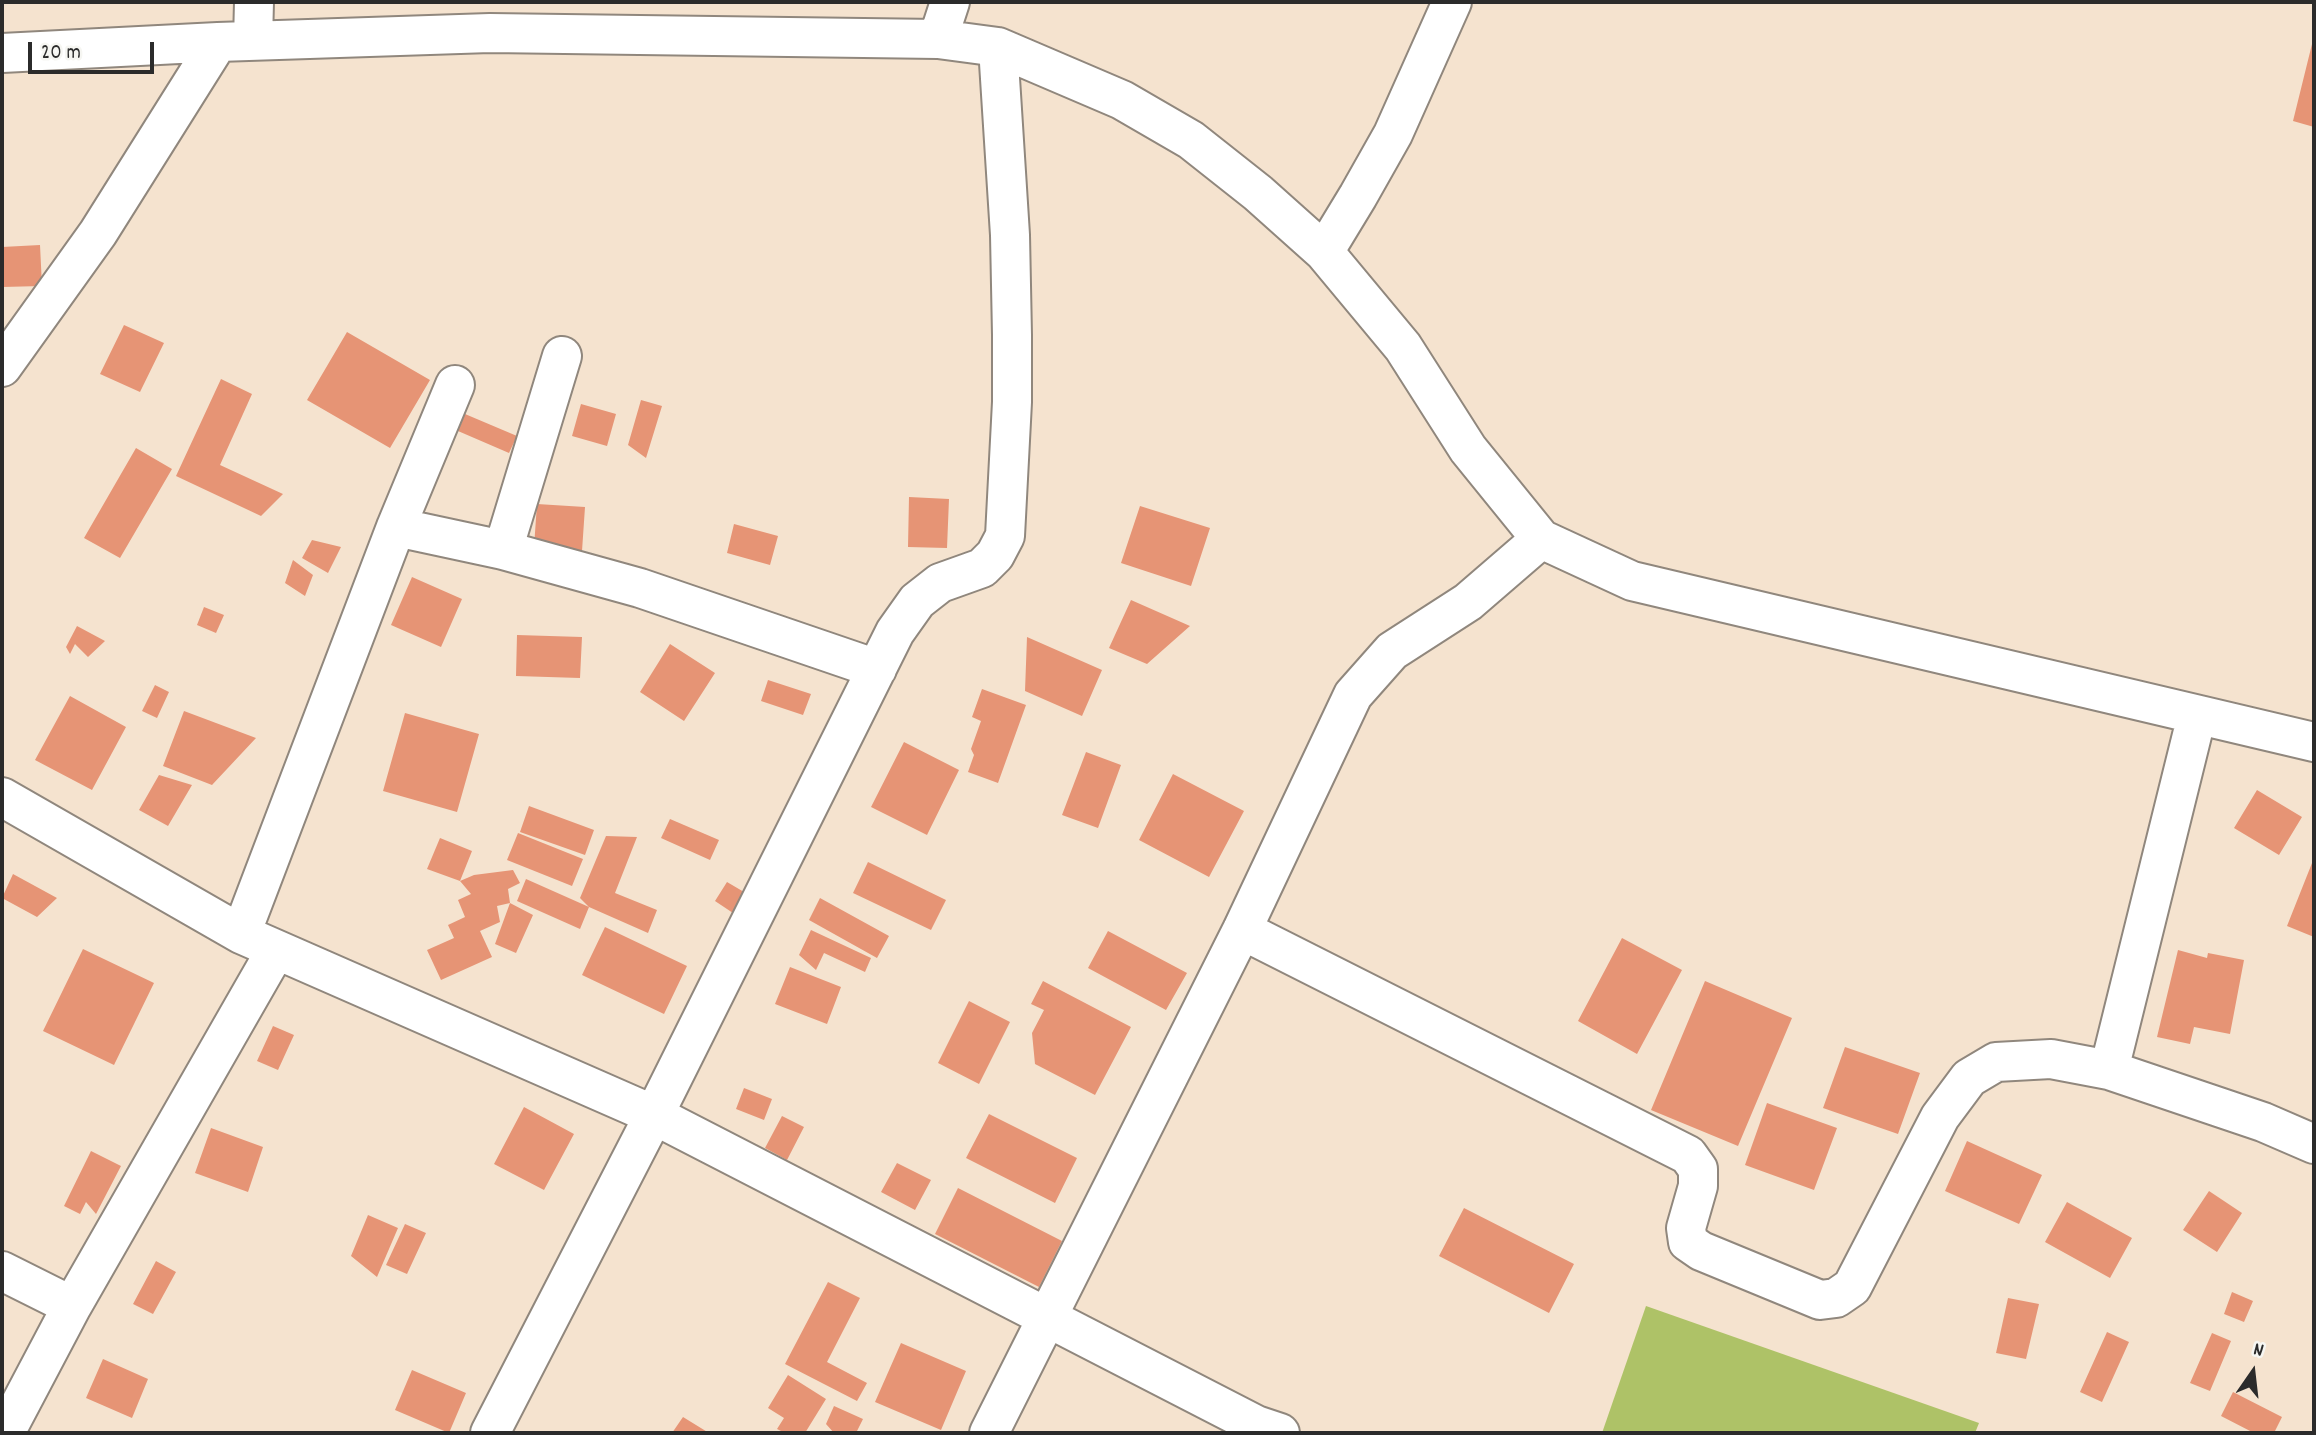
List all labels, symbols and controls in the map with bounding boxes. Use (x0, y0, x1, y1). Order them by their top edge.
scale bar (32, 28, 158, 72)
text: 20 m (41, 39, 81, 69)
north arrow (2218, 1337, 2288, 1407)
text: N (2250, 1337, 2266, 1365)

